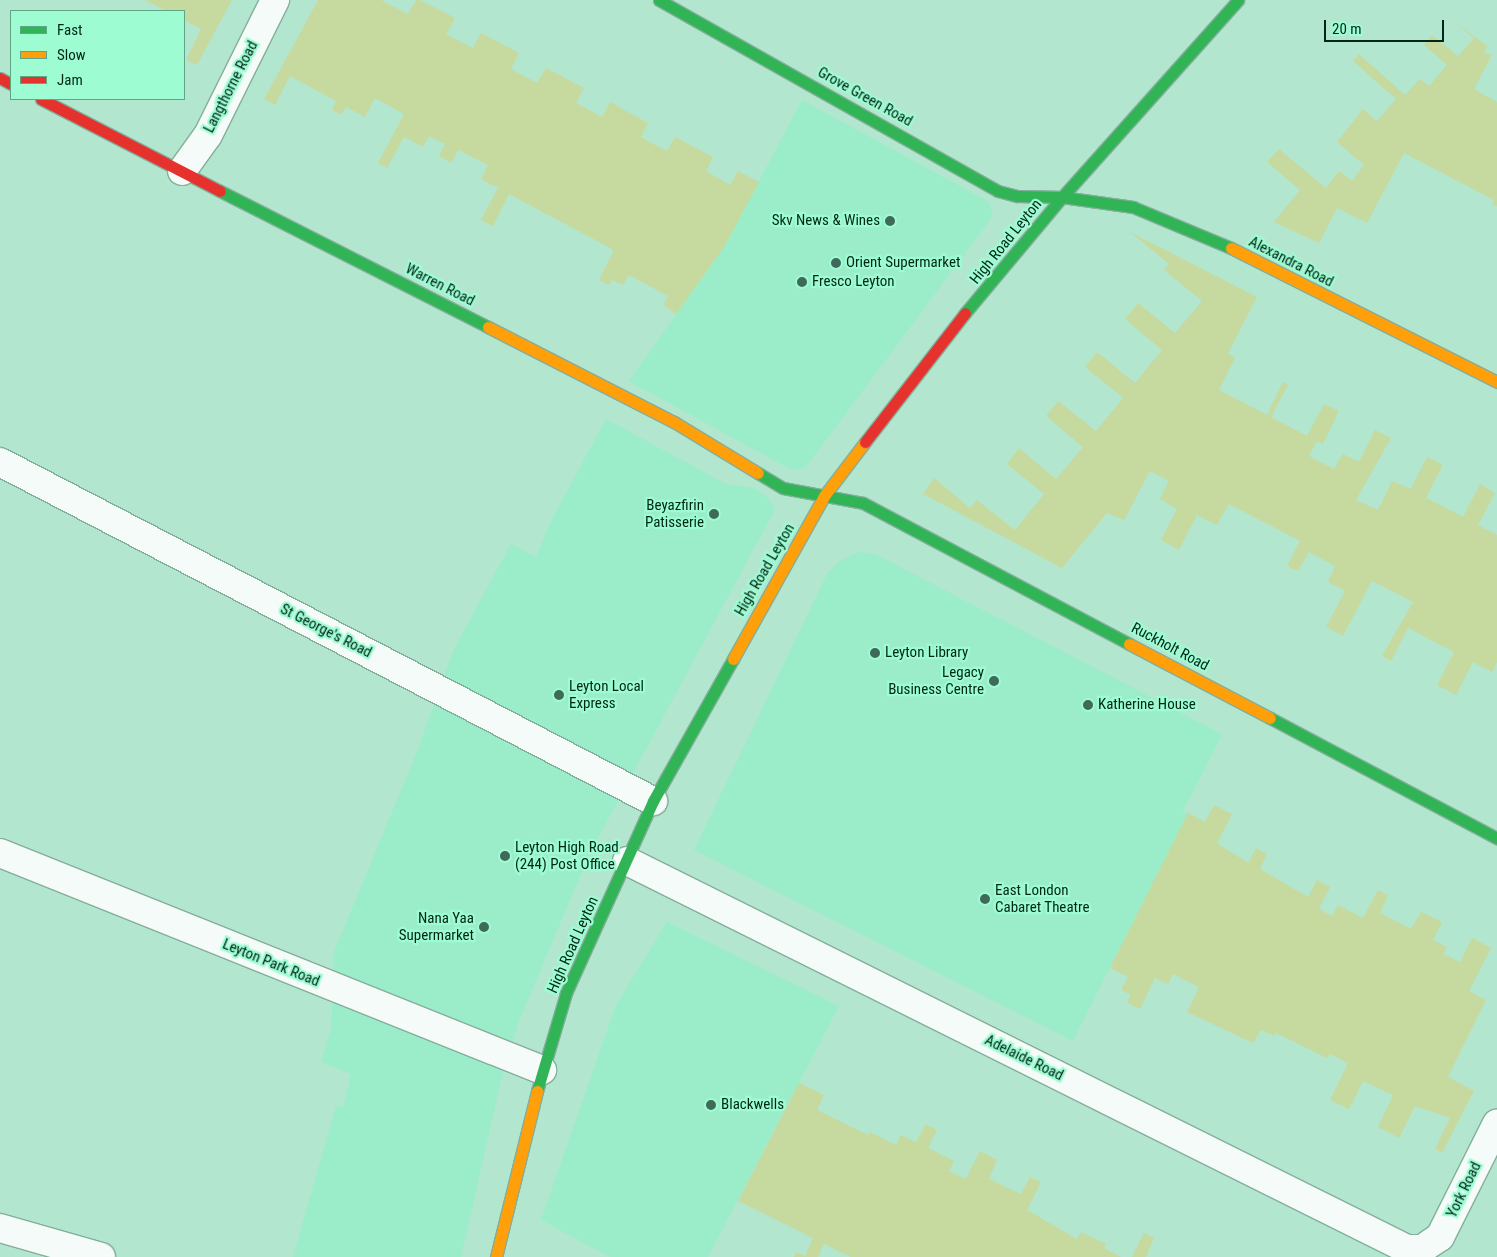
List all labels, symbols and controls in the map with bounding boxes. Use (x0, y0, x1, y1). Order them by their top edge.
legend (10, 10, 185, 100)
scale bar (1327, 10, 1447, 42)
text: 20 m (1332, 20, 1362, 38)
text: Fast (57, 21, 82, 39)
street label: Langthorne Road (200, 38, 262, 136)
text: Slow (57, 46, 86, 64)
street label: Grove Green Road (814, 64, 916, 130)
text: Jam (57, 71, 83, 89)
street label: High Road Leyton (966, 196, 1046, 288)
place label: Skv News & Wines (772, 212, 880, 230)
marker: Skv News & Wines (884, 215, 896, 227)
street label: Alexandra Road (1246, 233, 1336, 291)
place label: Orient Supermarket (846, 254, 960, 272)
marker: Orient Supermarket (830, 257, 842, 269)
street label: Warren Road (402, 260, 478, 310)
place label: Fresco Leyton (812, 273, 895, 291)
marker: Fresco Leyton (796, 276, 808, 288)
place label: Beyazfirin Patisserie (645, 496, 704, 531)
marker: Beyazfirin Patisserie (708, 508, 720, 520)
street label: High Road Leyton (731, 521, 799, 619)
street label: St George's Road (277, 600, 375, 662)
street label: Ruckholt Road (1128, 619, 1212, 675)
place label: Leyton Library (885, 644, 968, 662)
marker: Leyton Library (869, 647, 881, 659)
place label: Legacy Business Centre (888, 663, 984, 698)
marker: Legacy Business Centre (988, 675, 1000, 687)
place label: Leyton Local Express (569, 677, 644, 712)
marker: Leyton Local Express (553, 689, 565, 701)
place label: Katherine House (1098, 696, 1196, 714)
marker: Katherine House (1082, 699, 1094, 711)
place label: Leyton High Road (244) Post Office (515, 838, 619, 873)
marker: Leyton High Road (244) Post Office (499, 850, 511, 862)
place label: East London Cabaret Theatre (995, 881, 1090, 916)
marker: East London Cabaret Theatre (979, 893, 991, 905)
street label: High Road Leyton (544, 894, 602, 996)
place label: Nana Yaa Supermarket (399, 909, 474, 944)
marker: Nana Yaa Supermarket (478, 921, 490, 933)
street label: Leyton Park Road (220, 935, 322, 991)
street label: Adelaide Road (982, 1031, 1066, 1085)
place label: Blackwells (721, 1096, 784, 1114)
marker: Blackwells (705, 1099, 717, 1111)
street label: York Road (1443, 1159, 1485, 1221)

